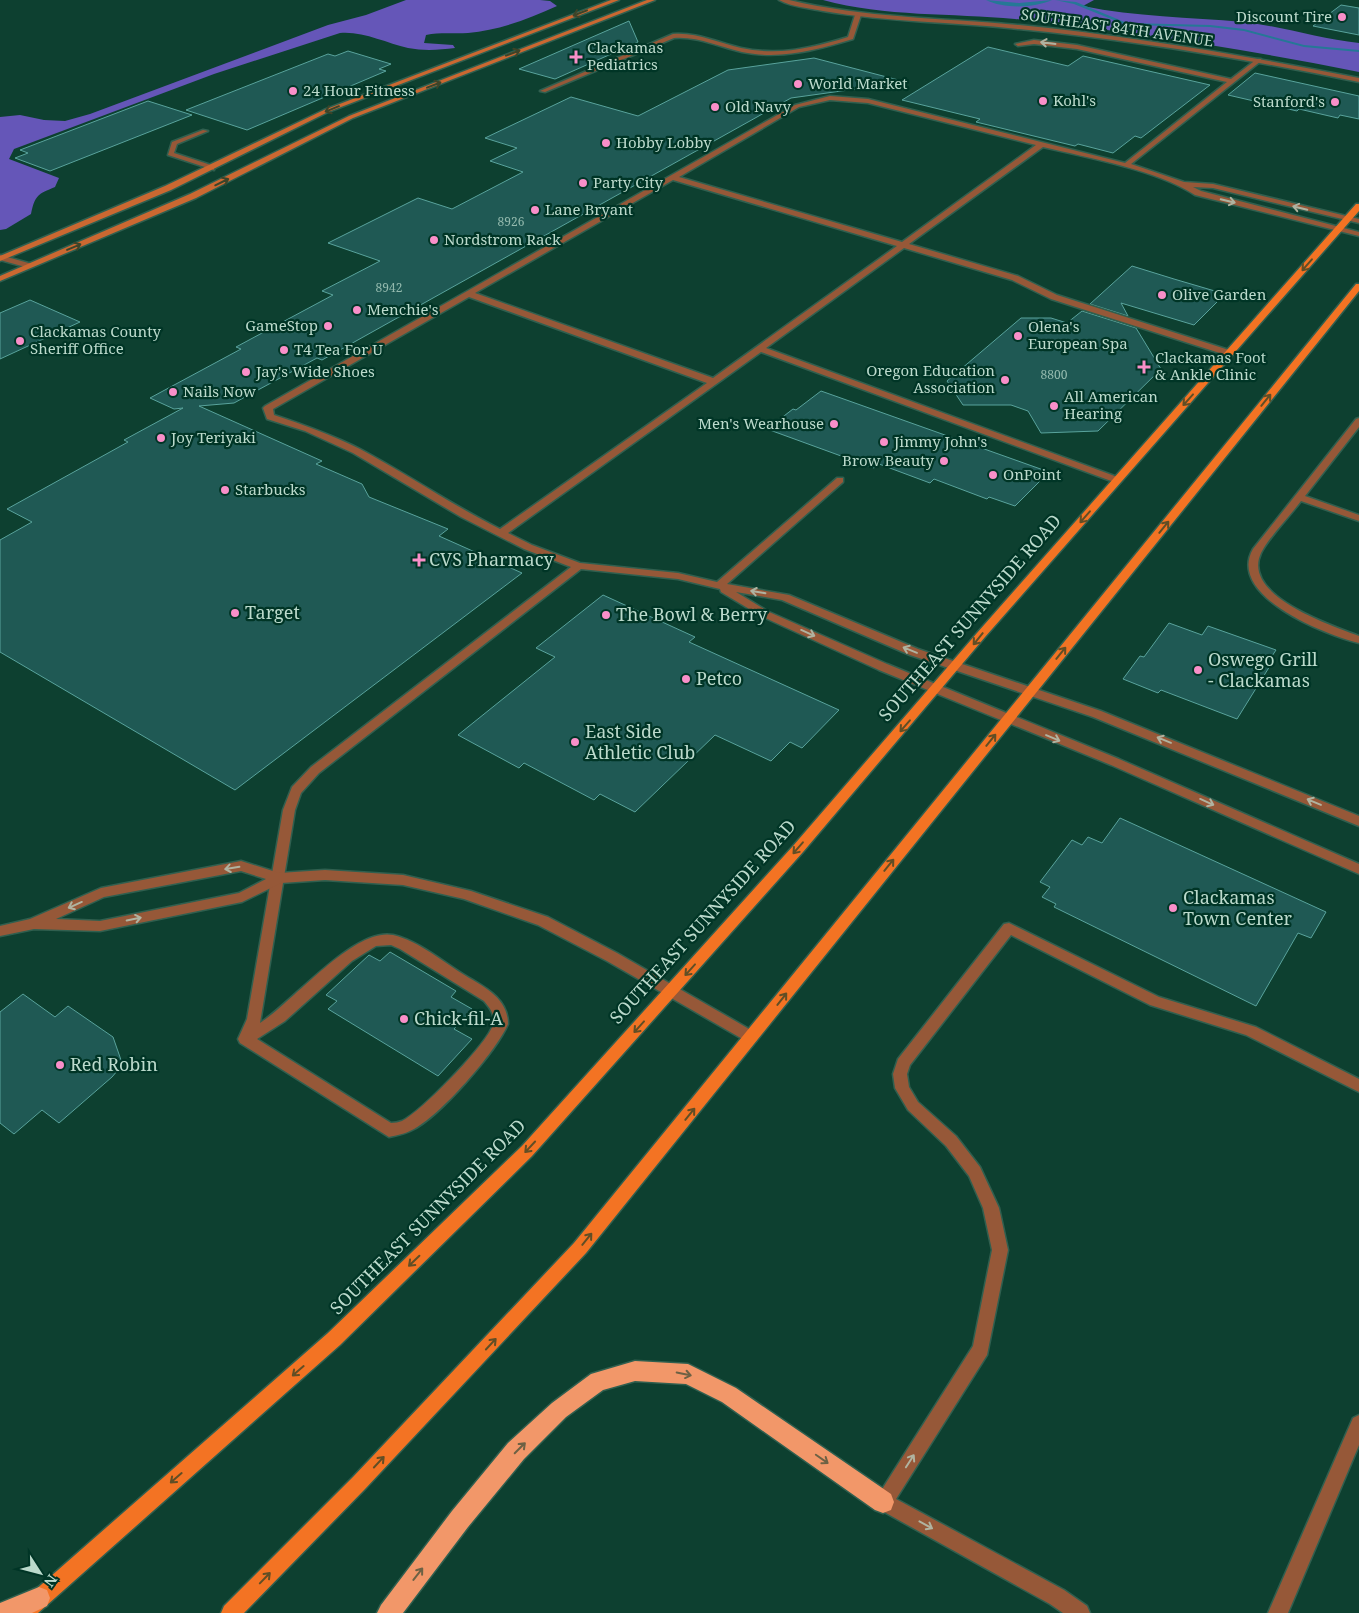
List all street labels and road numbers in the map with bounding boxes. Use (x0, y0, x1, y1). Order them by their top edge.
street label: SOUTHEAST 84TH AVENUE (1020, 4, 1215, 50)
street label: SOUTHEAST SUNNYSIDE ROAD (873, 509, 1066, 726)
street label: SOUTHEAST SUNNYSIDE ROAD (604, 814, 801, 1029)
street label: SOUTHEAST SUNNYSIDE ROAD (324, 1113, 530, 1319)

